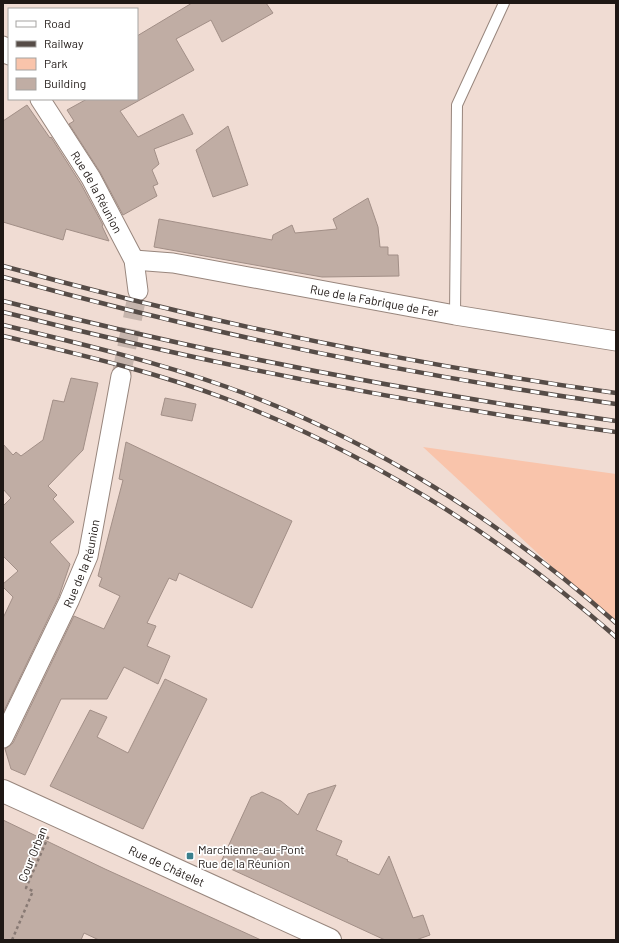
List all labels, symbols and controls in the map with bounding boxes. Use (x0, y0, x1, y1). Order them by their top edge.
legend (8, 8, 138, 100)
text: Road (44, 16, 71, 30)
text: Railway (44, 36, 84, 50)
text: Park (44, 56, 68, 70)
text: Building (44, 76, 86, 90)
street label: Rue de la Réunion (68, 148, 126, 235)
street label: Rue de la Fabrique de Fer (309, 281, 440, 319)
street label: Rue de la Réunion (60, 518, 102, 610)
street label: Cour Orban (15, 824, 49, 884)
street label: Rue de Châtelet (127, 842, 207, 889)
place label: Marchienne-au-Pont Rue de la Réunion (198, 842, 305, 870)
marker: Marchienne-au-Pont Rue de la Réunion (185, 851, 195, 861)

